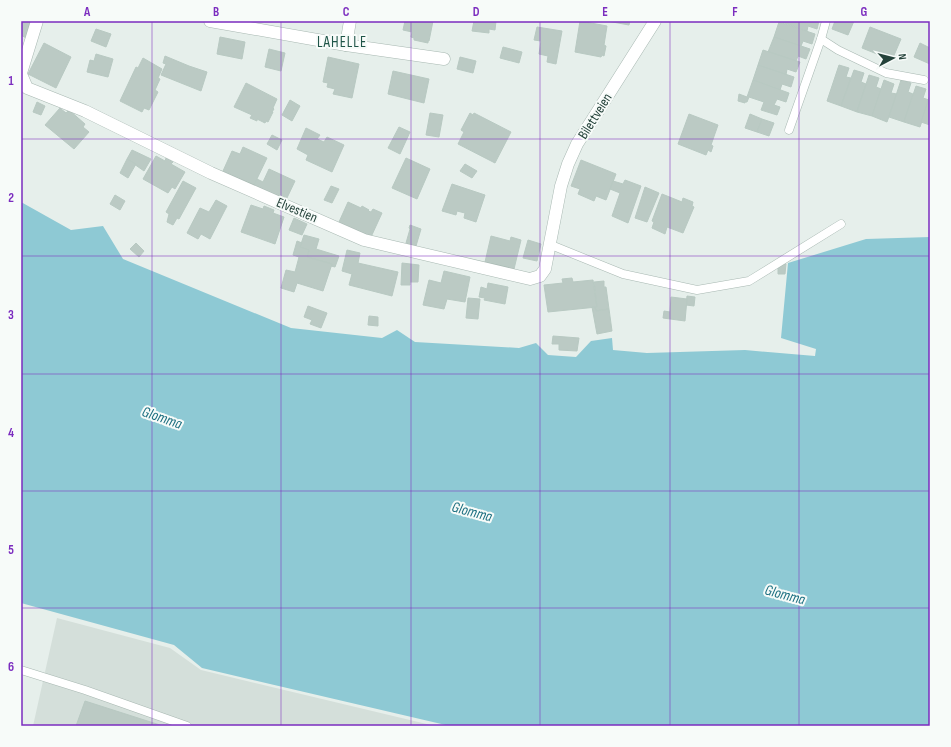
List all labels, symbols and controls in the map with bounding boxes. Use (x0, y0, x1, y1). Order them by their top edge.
text: A (83, 4, 91, 20)
text: B (213, 4, 219, 20)
text: C (343, 4, 350, 20)
text: D (473, 4, 480, 20)
text: E (602, 4, 608, 20)
text: F (732, 4, 738, 20)
text: G (861, 4, 868, 20)
district label: LAHELLE (317, 33, 367, 52)
north arrow (873, 38, 913, 78)
text: N (896, 53, 909, 61)
text: 1 (8, 73, 14, 89)
street label: Bilettveien (574, 90, 616, 142)
text: 2 (8, 190, 14, 206)
street label: Elvestien (274, 194, 320, 226)
text: 3 (8, 307, 14, 323)
water label: Glomma (139, 402, 185, 434)
text: 4 (8, 425, 14, 441)
water label: Glomma (450, 497, 494, 527)
text: 5 (8, 542, 14, 558)
water label: Glomma (763, 580, 807, 610)
text: 6 (8, 659, 14, 675)

